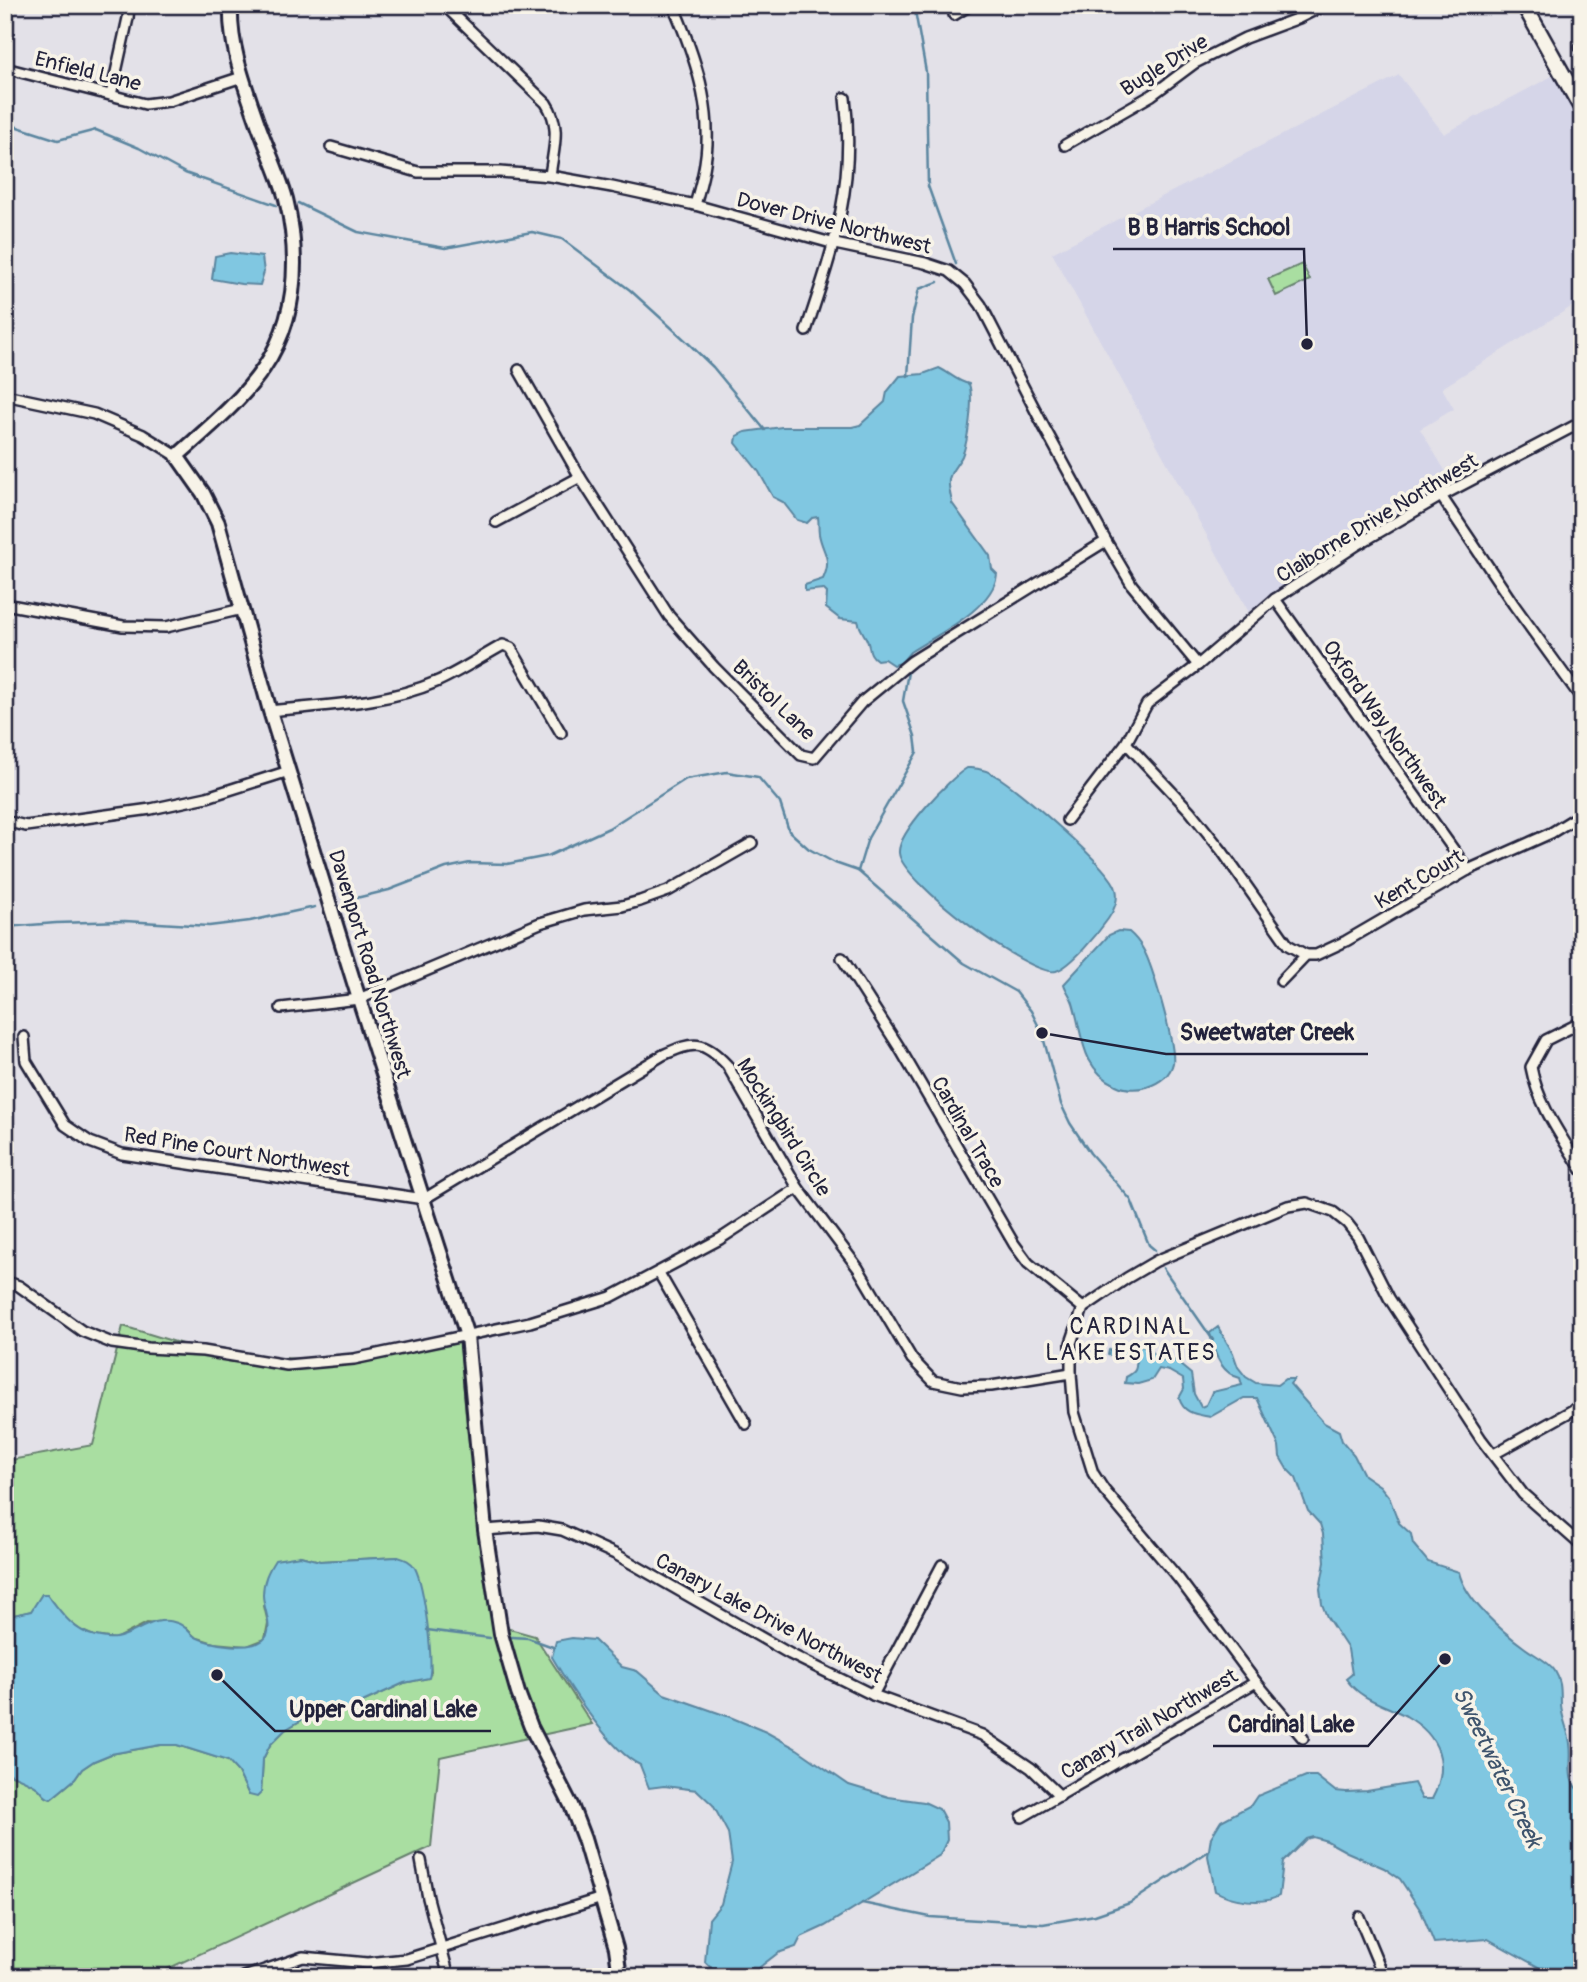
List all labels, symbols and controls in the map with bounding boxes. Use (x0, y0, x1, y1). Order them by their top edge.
street label: Bugle Drive (1116, 28, 1213, 103)
street label: Enfield Lane (32, 45, 144, 98)
street label: Dover Drive Northwest (734, 186, 934, 261)
callout: B B Harris School (1113, 205, 1304, 249)
text: B B Harris School (1127, 213, 1291, 242)
street label: Claiborne Drive Northwest (1272, 447, 1483, 589)
street label: Oxford Way Northwest (1316, 635, 1453, 814)
street label: Bristol Lane (726, 654, 821, 747)
street label: Kent Court (1370, 843, 1469, 916)
street label: Davenport Road Northwest (322, 847, 417, 1082)
callout: Sweetwater Creek (1166, 1010, 1368, 1054)
text: Sweetwater Creek (1180, 1018, 1355, 1047)
street label: Mockingbird Circle (730, 1053, 837, 1202)
street label: Cardinal Trace (925, 1072, 1011, 1193)
street label: Red Pine Court Northwest (122, 1121, 352, 1184)
district label: CARDINAL LAKE ESTATES (1045, 1312, 1217, 1367)
street label: Canary Lake Drive Northwest (651, 1547, 887, 1690)
street label: Canary Trail Northwest (1056, 1662, 1243, 1786)
water label: Sweetwater Creek (1446, 1682, 1550, 1854)
callout: Upper Cardinal Lake (275, 1687, 491, 1731)
text: Upper Cardinal Lake (289, 1695, 478, 1724)
callout: Cardinal Lake (1213, 1702, 1368, 1746)
text: Cardinal Lake (1228, 1710, 1355, 1739)

